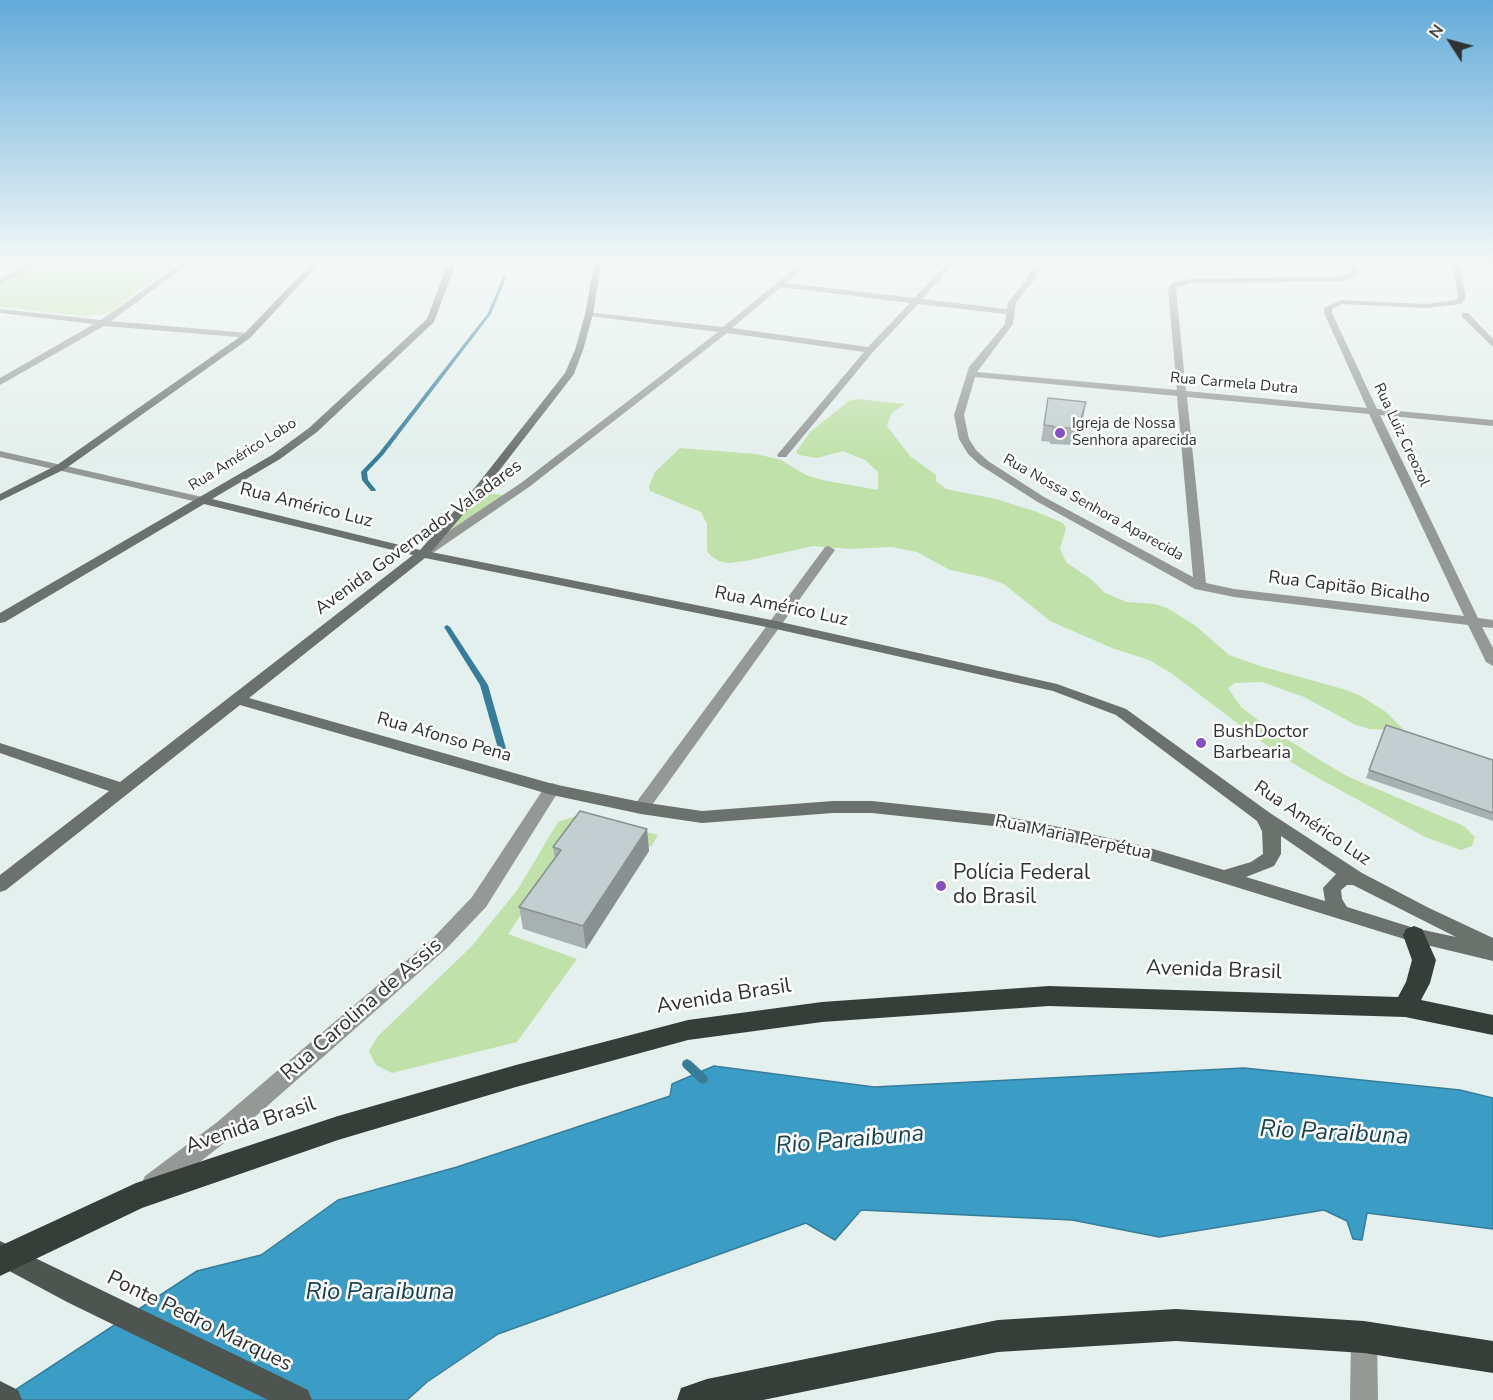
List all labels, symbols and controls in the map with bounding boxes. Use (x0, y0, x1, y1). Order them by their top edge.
north arrow (1421, 12, 1481, 72)
text: N (1424, 20, 1449, 43)
street label: Rua Carmela Dutra (1169, 369, 1299, 399)
street label: Rua Luiz Creozol (1369, 380, 1433, 490)
street label: Rua Américo Lobo (186, 415, 300, 495)
place label: Igreja de Nossa Senhora aparecida (1072, 415, 1197, 450)
marker: Igreja de Nossa Senhora aparecida (1053, 426, 1067, 440)
street label: Rua Nossa Senhora Aparecida (1000, 451, 1186, 565)
street label: Avenida Governador Valadares (311, 456, 527, 620)
street label: Rua Américo Luz (237, 479, 375, 533)
street label: Rua Capitão Bicalho (1267, 567, 1431, 609)
street label: Rua Américo Luz (712, 582, 850, 632)
street label: Rua Afonso Pena (374, 708, 514, 768)
place label: BushDoctor Barbearia (1213, 722, 1309, 764)
marker: BushDoctor Barbearia (1194, 736, 1208, 750)
street label: Rua Américo Luz (1250, 777, 1374, 871)
street label: Rua Maria Perpétua (993, 811, 1153, 865)
place label: Polícia Federal do Brasil (953, 861, 1090, 911)
marker: Polícia Federal do Brasil (934, 879, 948, 893)
street label: Rua Carolina de Assis (276, 933, 448, 1087)
street label: Avenida Brasil (1146, 956, 1282, 986)
street label: Avenida Brasil (655, 974, 793, 1020)
street label: Avenida Brasil (183, 1092, 319, 1160)
water label: Rio Paraibuna (1259, 1116, 1409, 1152)
water label: Rio Paraibuna (775, 1120, 925, 1162)
street label: Ponte Pedro Marques (102, 1266, 296, 1378)
water label: Rio Paraibuna (305, 1279, 455, 1307)

